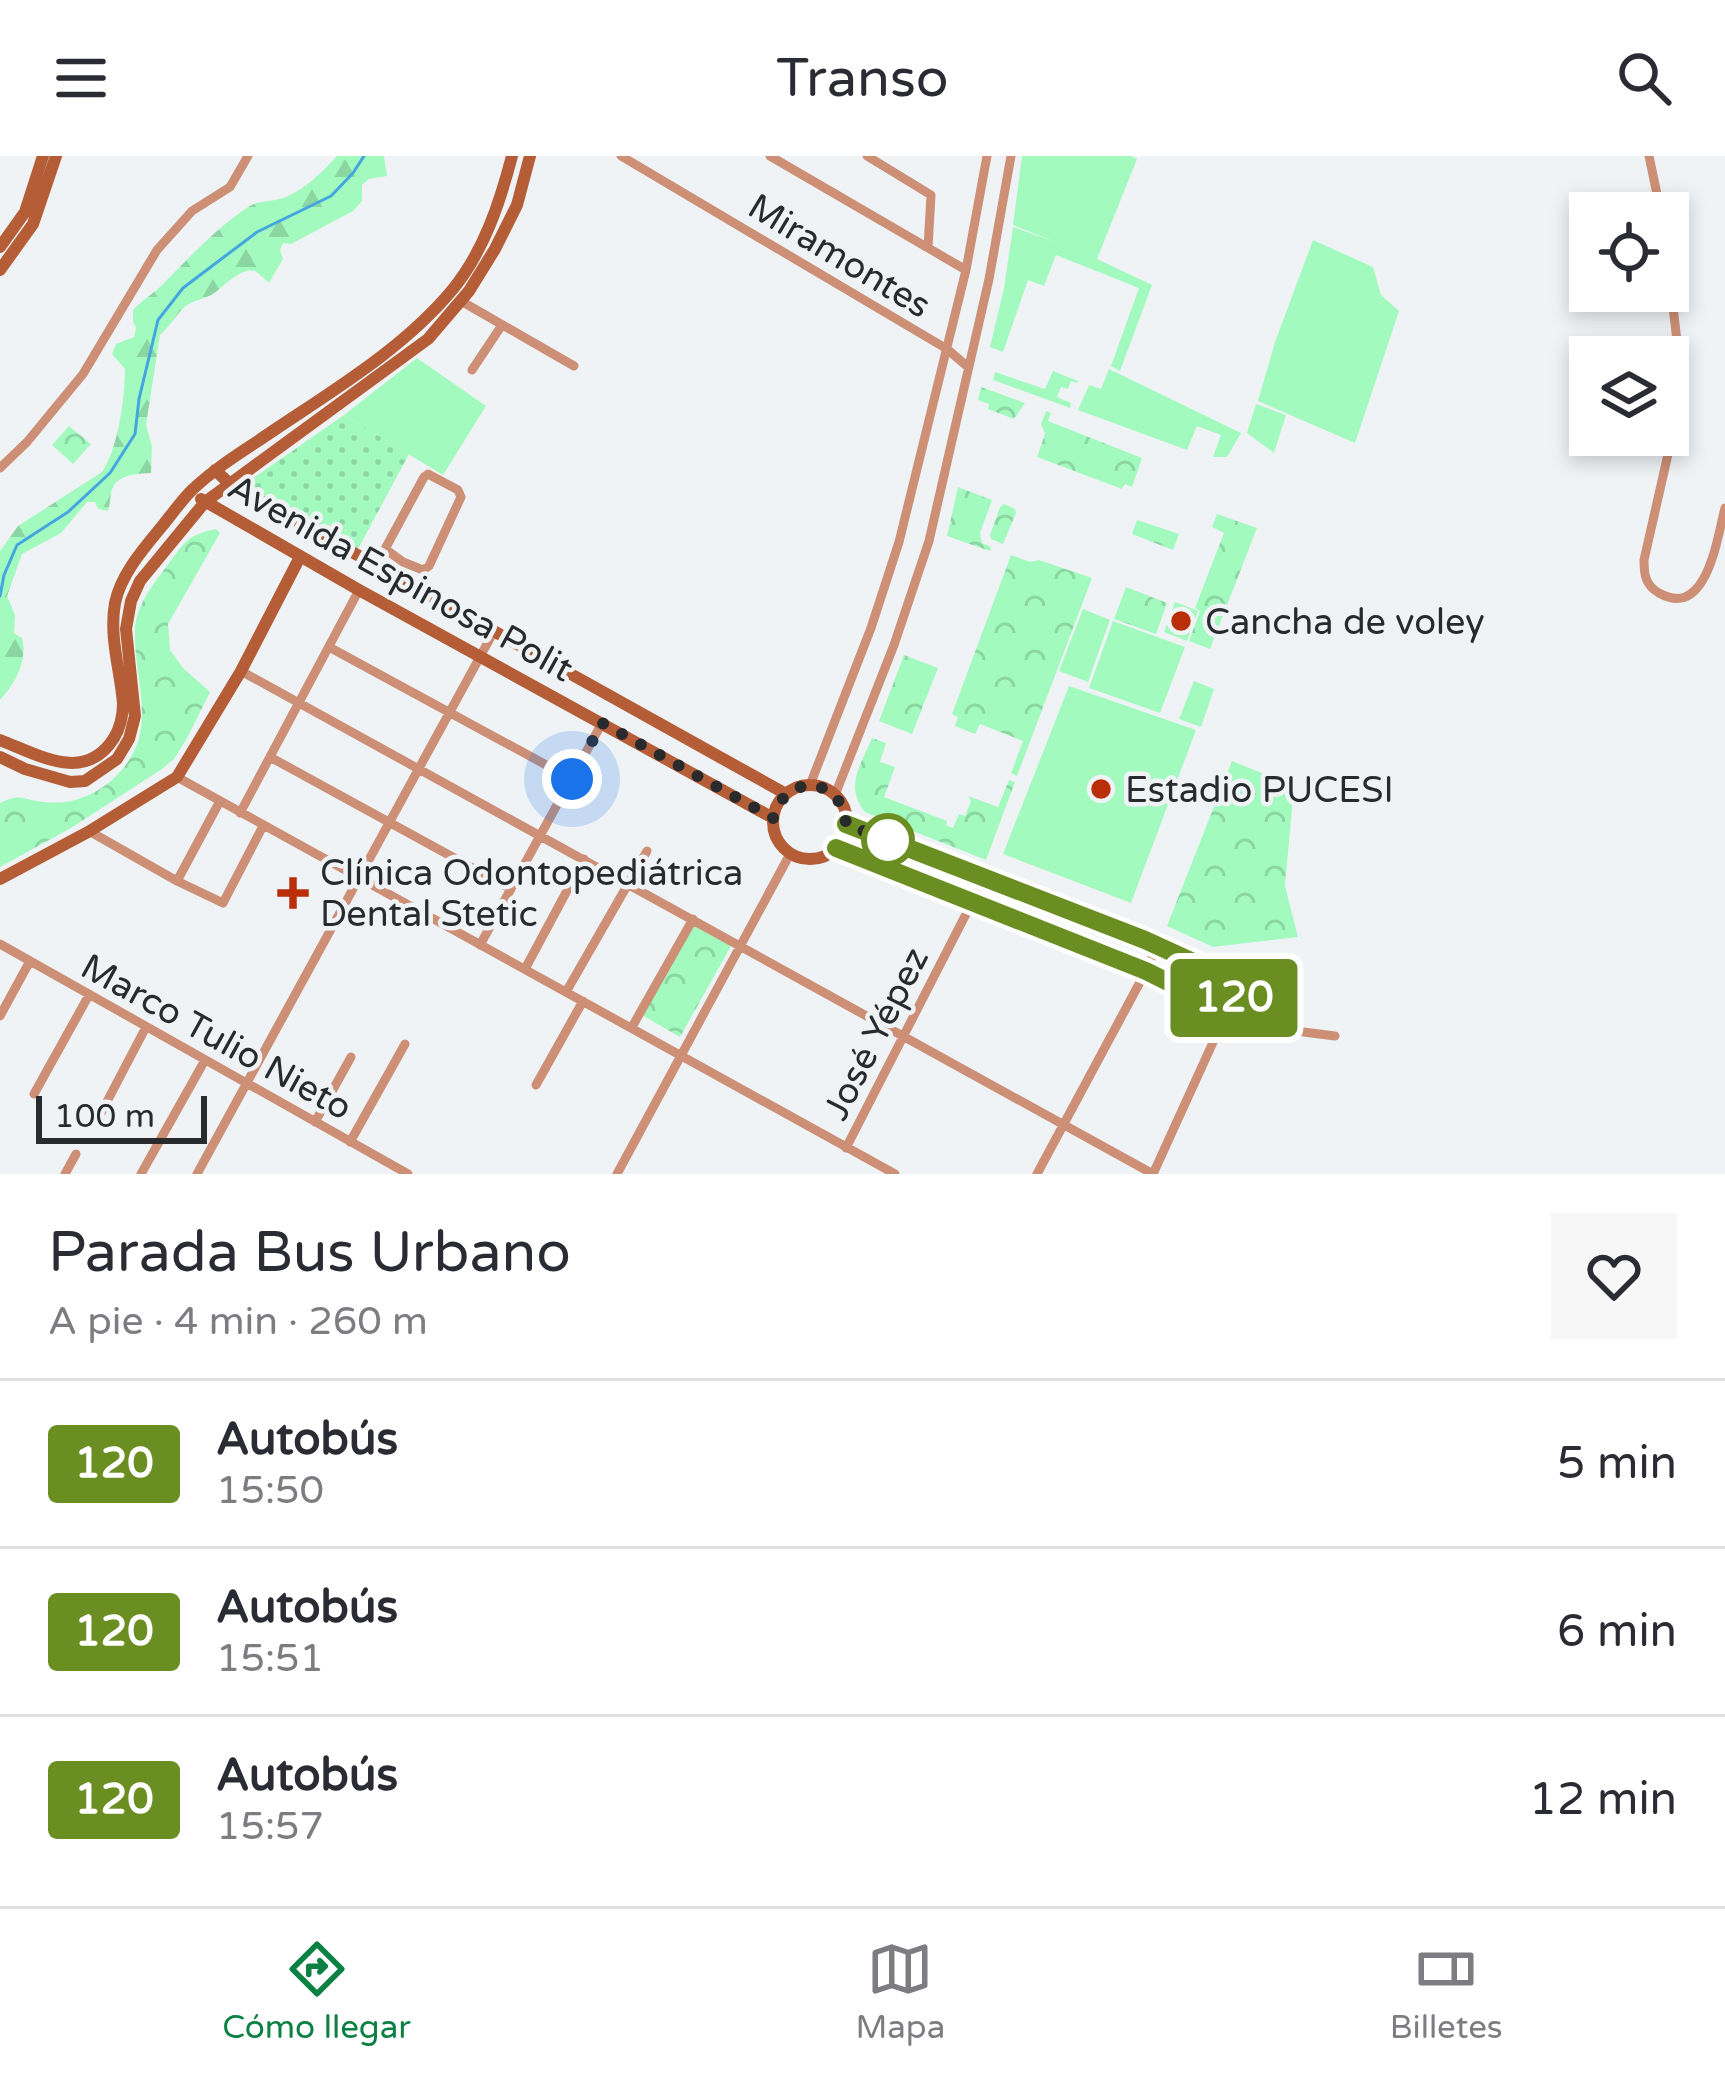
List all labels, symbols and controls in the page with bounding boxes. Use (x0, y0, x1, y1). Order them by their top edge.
icon: menu (48, 45, 114, 111)
icon: search (1611, 45, 1677, 111)
text: Transo (776, 46, 949, 111)
street label: Miramontes (740, 185, 938, 328)
map controls (1569, 192, 1689, 456)
button: locate (1569, 192, 1689, 312)
button: layers (1569, 336, 1689, 456)
street label: Avenida Espinosa Polit (220, 466, 580, 691)
place label: Cancha de voley (1205, 601, 1485, 644)
marker: Cancha de voley (1168, 608, 1194, 634)
your location (542, 749, 602, 809)
place label: Estadio PUCESI (1125, 769, 1394, 812)
marker: Estadio PUCESI (1088, 776, 1114, 802)
unlabelled marker (863, 815, 913, 865)
place label: Clínica Odontopediátrica Dental Stetic (320, 852, 743, 936)
marker: Clínica Odontopediátrica Dental Stetic (277, 877, 309, 909)
street label: José Yépez (815, 940, 938, 1127)
street label: Marco Tulio Nieto (73, 945, 359, 1129)
line badge: 120 (1165, 959, 1303, 1037)
text: 120 (1194, 972, 1274, 1023)
scale bar (36, 1090, 207, 1143)
text: 100 m (54, 1097, 155, 1136)
button: heart (1551, 1213, 1677, 1339)
text: Parada Bus Urbano (48, 1219, 571, 1287)
text: A pie · 4 min · 260 m (48, 1298, 428, 1345)
text: Autobús (216, 1413, 398, 1467)
text: 5 min (1557, 1437, 1677, 1491)
text: 120 (74, 1438, 154, 1489)
text: 15:50 (216, 1467, 324, 1514)
text: Autobús (216, 1581, 398, 1635)
text: 6 min (1557, 1605, 1677, 1659)
text: 120 (74, 1606, 154, 1657)
text: 15:51 (216, 1635, 324, 1682)
text: Autobús (216, 1749, 398, 1803)
text: 12 min (1529, 1773, 1677, 1827)
text: 120 (74, 1774, 154, 1825)
text: 15:57 (216, 1803, 324, 1850)
tab: Cómo llegar (222, 1936, 411, 2047)
tab: Mapa (855, 1936, 945, 2047)
tab: Billetes (1390, 1936, 1503, 2047)

